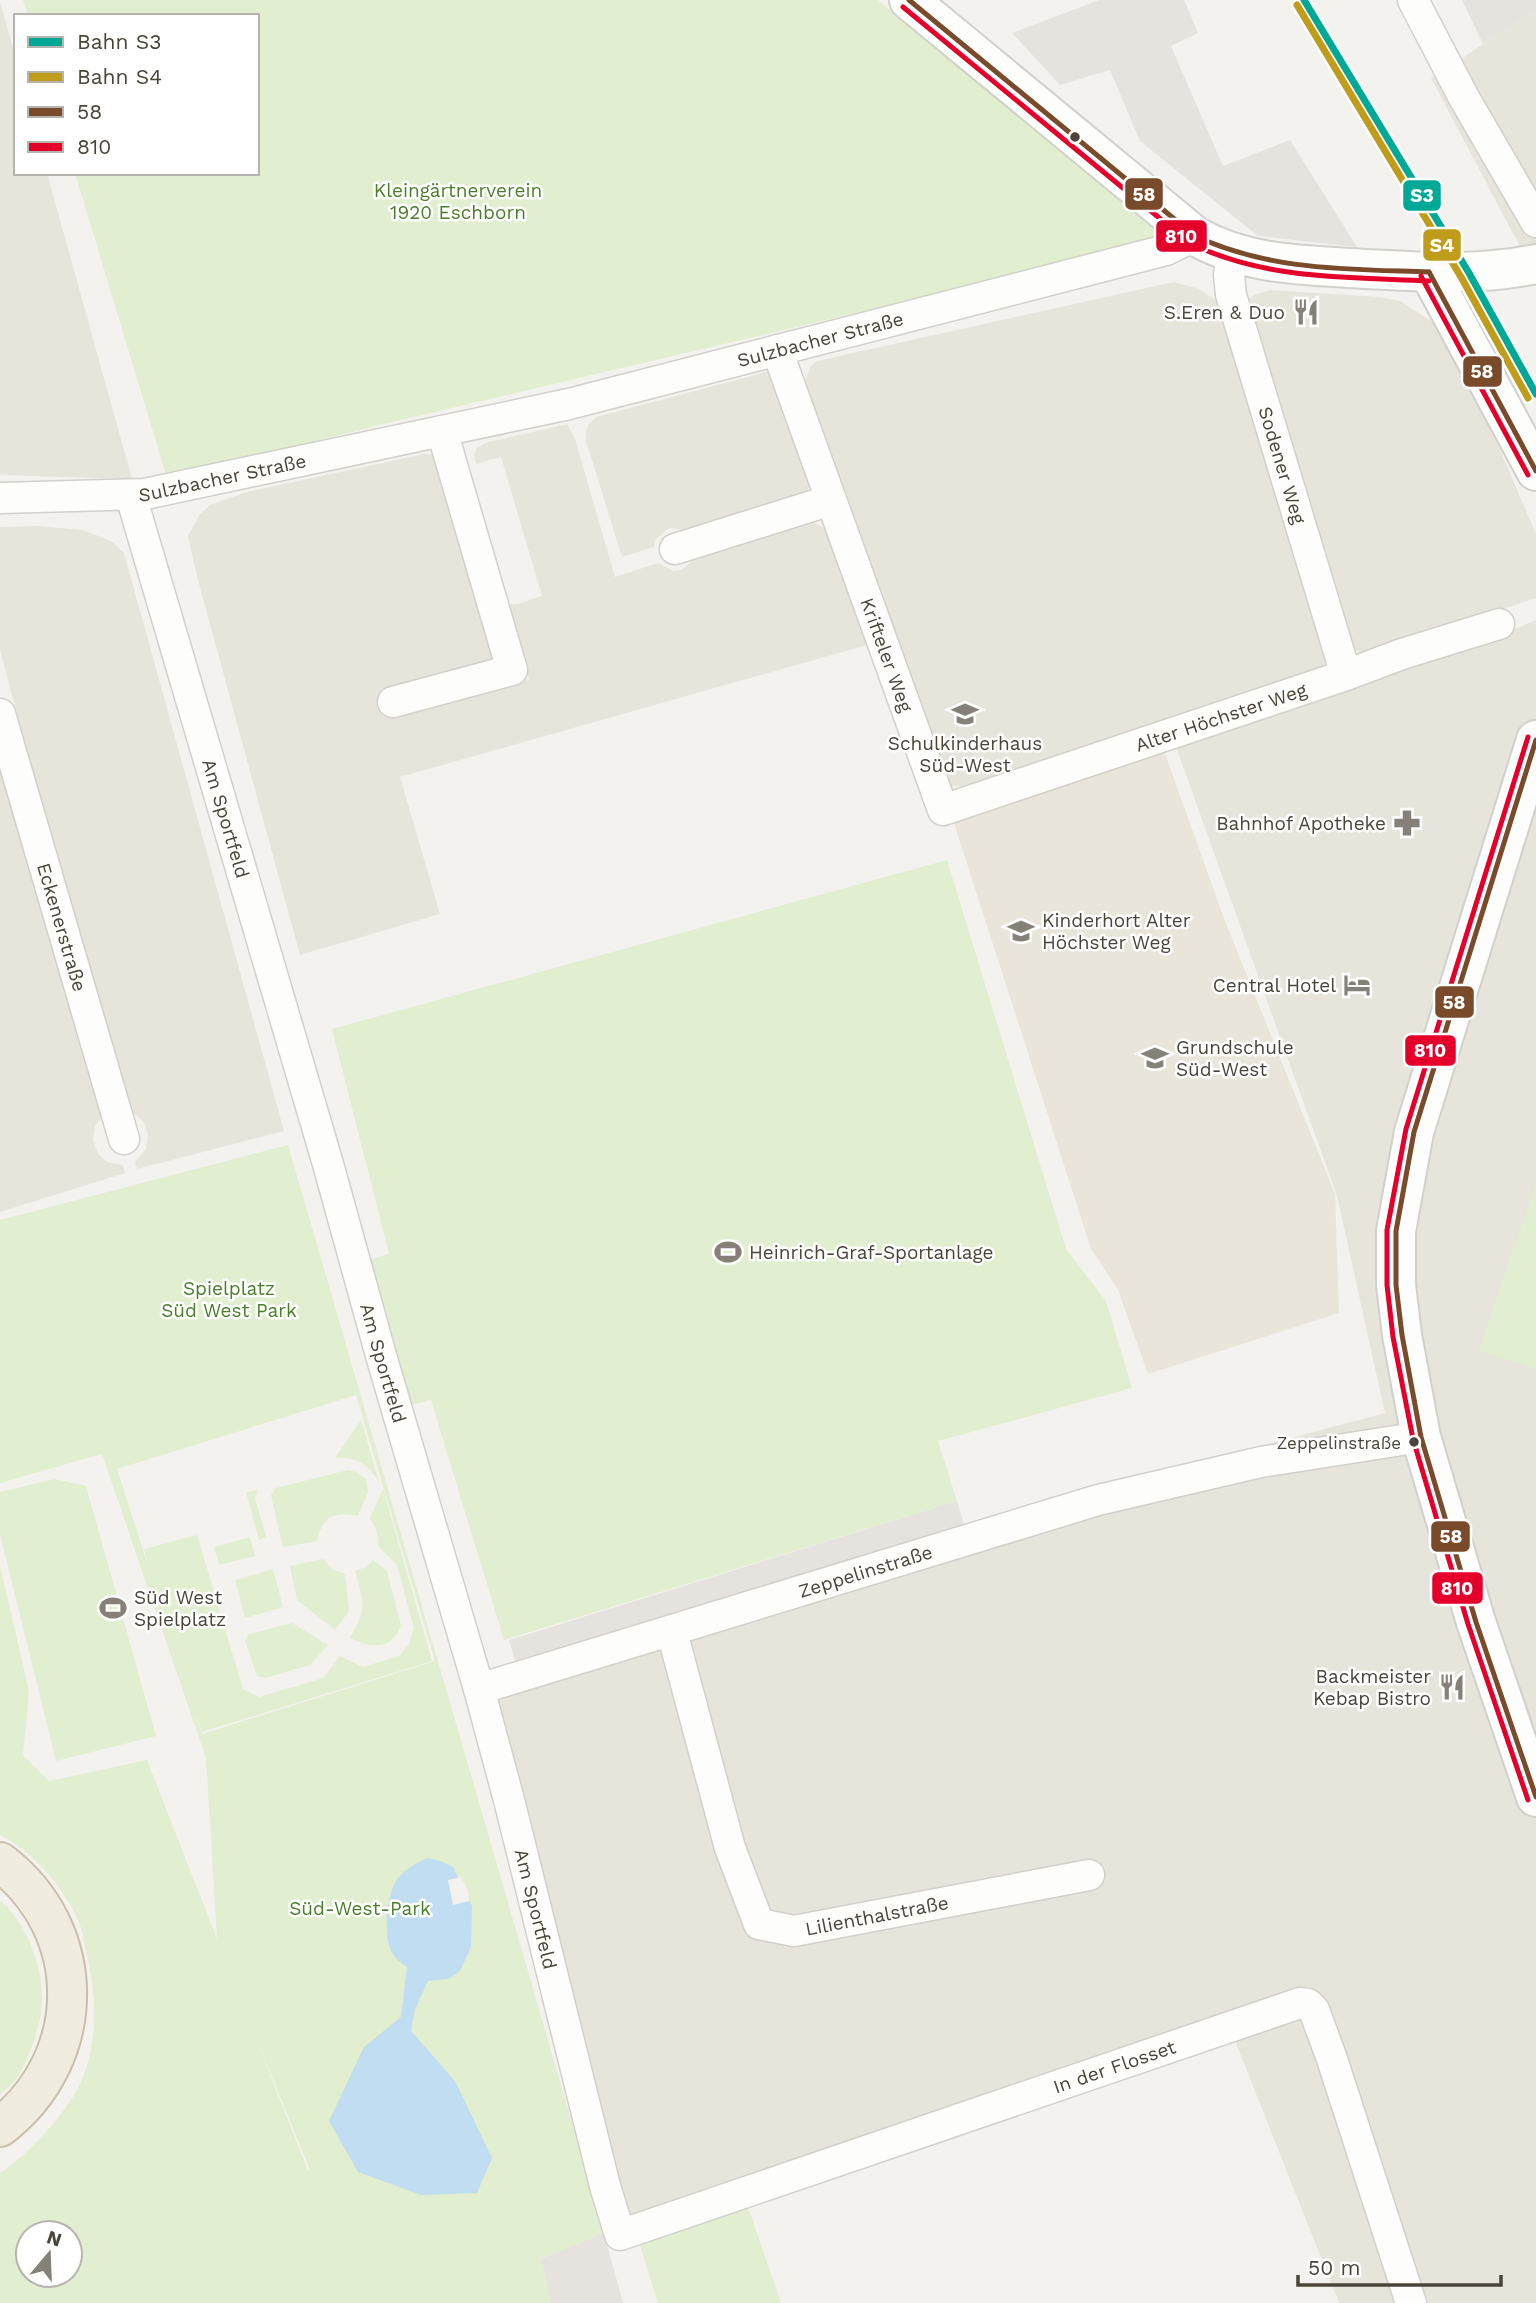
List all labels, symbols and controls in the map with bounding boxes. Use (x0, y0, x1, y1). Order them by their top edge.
legend (14, 14, 259, 175)
text: Bahn S3 (77, 29, 161, 54)
text: Bahn S4 (77, 64, 162, 89)
text: 58 (77, 99, 102, 124)
unlabelled marker (1068, 130, 1082, 144)
text: 810 (77, 134, 111, 159)
line badge: 58 (1124, 177, 1164, 211)
park label: Kleingärtnerverein 1920 Eschborn (374, 179, 542, 224)
line badge: S3 (1402, 179, 1442, 212)
text: 58 (1133, 183, 1156, 206)
text: S3 (1410, 184, 1434, 207)
line badge: 810 (1155, 219, 1208, 253)
text: 810 (1165, 225, 1197, 248)
line badge: S4 (1422, 228, 1462, 262)
text: S4 (1430, 234, 1454, 257)
restaurant icon: S.Eren & Duo (1291, 297, 1321, 327)
place label: S.Eren & Duo (1164, 301, 1285, 324)
street label: Sulzbacher Straße (735, 307, 906, 372)
line badge: 58 (1462, 355, 1503, 388)
text: 58 (1471, 360, 1494, 383)
street label: Sodener Weg (1253, 404, 1311, 527)
street label: Sulzbacher Straße (138, 449, 308, 506)
street label: Krifteler Weg (855, 595, 918, 716)
street label: Alter Höchster Weg (1132, 678, 1310, 757)
school or university icon: Schulkinderhaus Süd-West (950, 699, 980, 729)
place label: Schulkinderhaus Süd-West (888, 732, 1042, 777)
street label: Am Sportfeld (197, 756, 254, 881)
pharmacy icon: Bahnhof Apotheke (1392, 808, 1422, 838)
place label: Bahnhof Apotheke (1216, 812, 1386, 835)
street label: Eckenerstraße (32, 860, 91, 994)
place label: Kinderhort Alter Höchster Weg (1042, 909, 1191, 954)
school or university icon: Kinderhort Alter Höchster Weg (1006, 916, 1036, 946)
hotel icon: Central Hotel (1342, 970, 1372, 1000)
place label: Central Hotel (1213, 974, 1336, 997)
line badge: 58 (1434, 985, 1475, 1019)
text: 58 (1443, 991, 1466, 1014)
line badge: 810 (1404, 1034, 1457, 1067)
place label: Grundschule Süd-West (1176, 1036, 1294, 1081)
text: 810 (1414, 1039, 1446, 1062)
school or university icon: Grundschule Süd-West (1140, 1043, 1170, 1073)
sports icon: Heinrich-Graf-Sportanlage (713, 1237, 743, 1267)
place label: Heinrich-Graf-Sportanlage (749, 1241, 994, 1264)
park label: Spielplatz Süd West Park (161, 1277, 297, 1322)
street label: Am Sportfeld (355, 1301, 411, 1426)
place label: Zeppelinstraße (1277, 1433, 1401, 1453)
marker: Zeppelinstraße (1407, 1435, 1421, 1449)
line badge: 58 (1430, 1520, 1471, 1553)
text: 58 (1440, 1525, 1463, 1548)
street label: Zeppelinstraße (796, 1540, 935, 1603)
line badge: 810 (1431, 1571, 1484, 1605)
text: 810 (1441, 1577, 1473, 1600)
place label: Süd West Spielplatz (134, 1586, 226, 1631)
sports icon: Süd West Spielplatz (98, 1593, 128, 1623)
place label: Backmeister Kebap Bistro (1313, 1665, 1431, 1710)
restaurant icon: Backmeister Kebap Bistro (1437, 1672, 1467, 1702)
street label: Am Sportfeld (510, 1846, 562, 1972)
street label: Lilienthalstraße (803, 1891, 950, 1941)
park label: Süd-West-Park (289, 1897, 431, 1920)
street label: In der Flosset (1050, 2035, 1179, 2098)
north arrow (14, 2219, 84, 2289)
text: N (44, 2225, 65, 2252)
scale bar (1298, 2244, 1501, 2288)
text: 50 m (1308, 2255, 1360, 2280)

